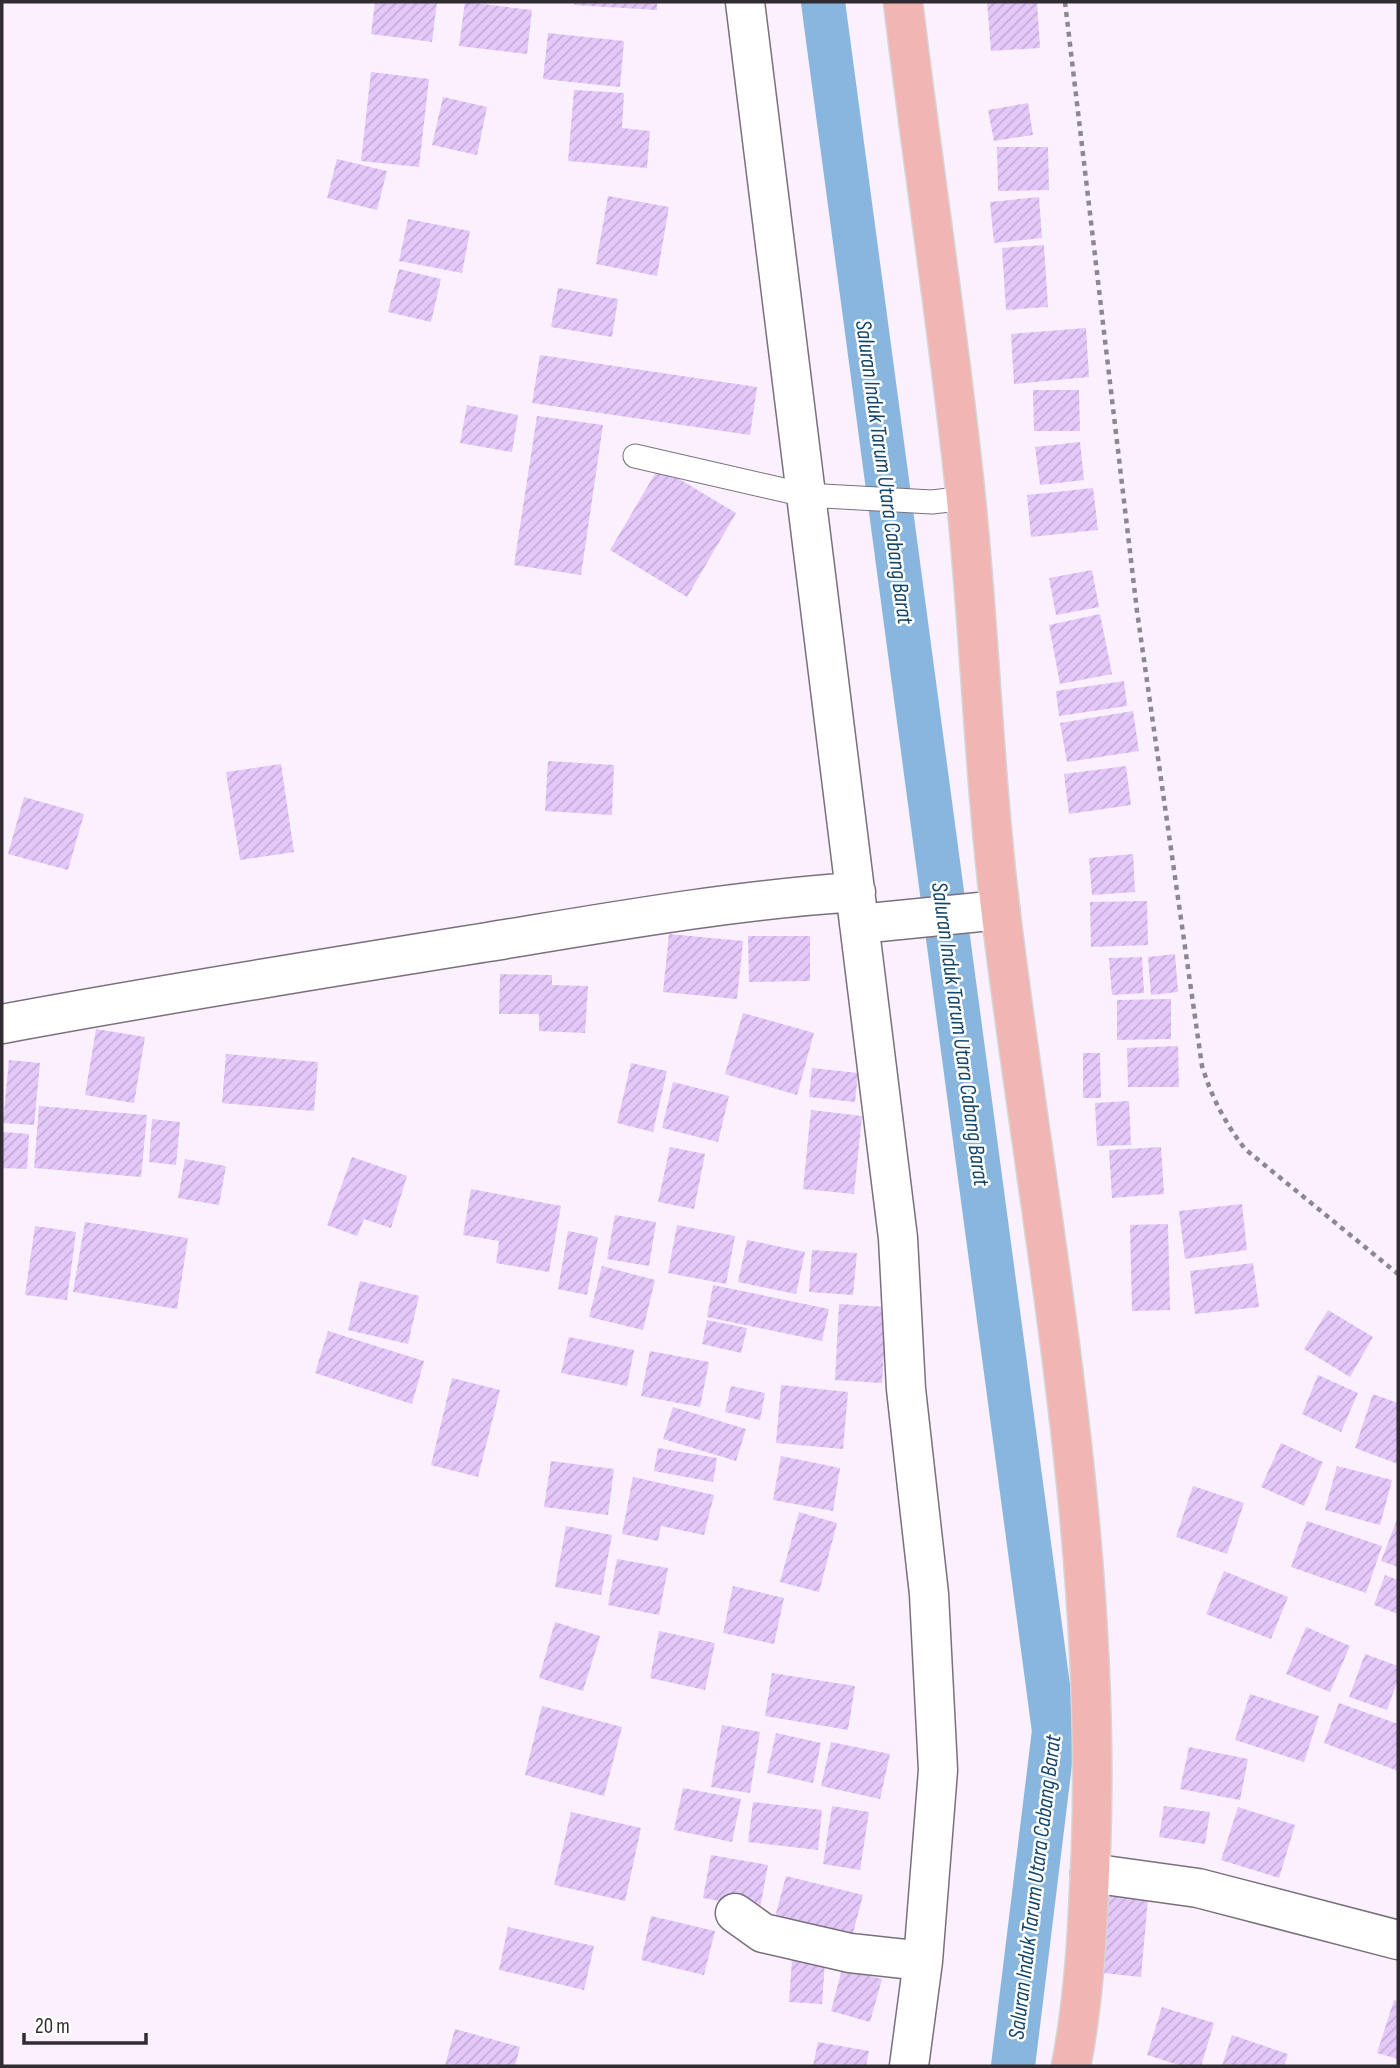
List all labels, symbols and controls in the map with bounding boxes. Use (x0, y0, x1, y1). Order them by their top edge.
water label: Saluran Induk Tarum Utara Cabang Barat (849, 318, 919, 627)
water label: Saluran Induk Tarum Utara Cabang Barat (925, 880, 995, 1189)
water label: Saluran Induk Tarum Utara Cabang Barat (1002, 1732, 1068, 2041)
scale bar (24, 2002, 147, 2046)
text: 20 m (35, 2014, 70, 2039)

